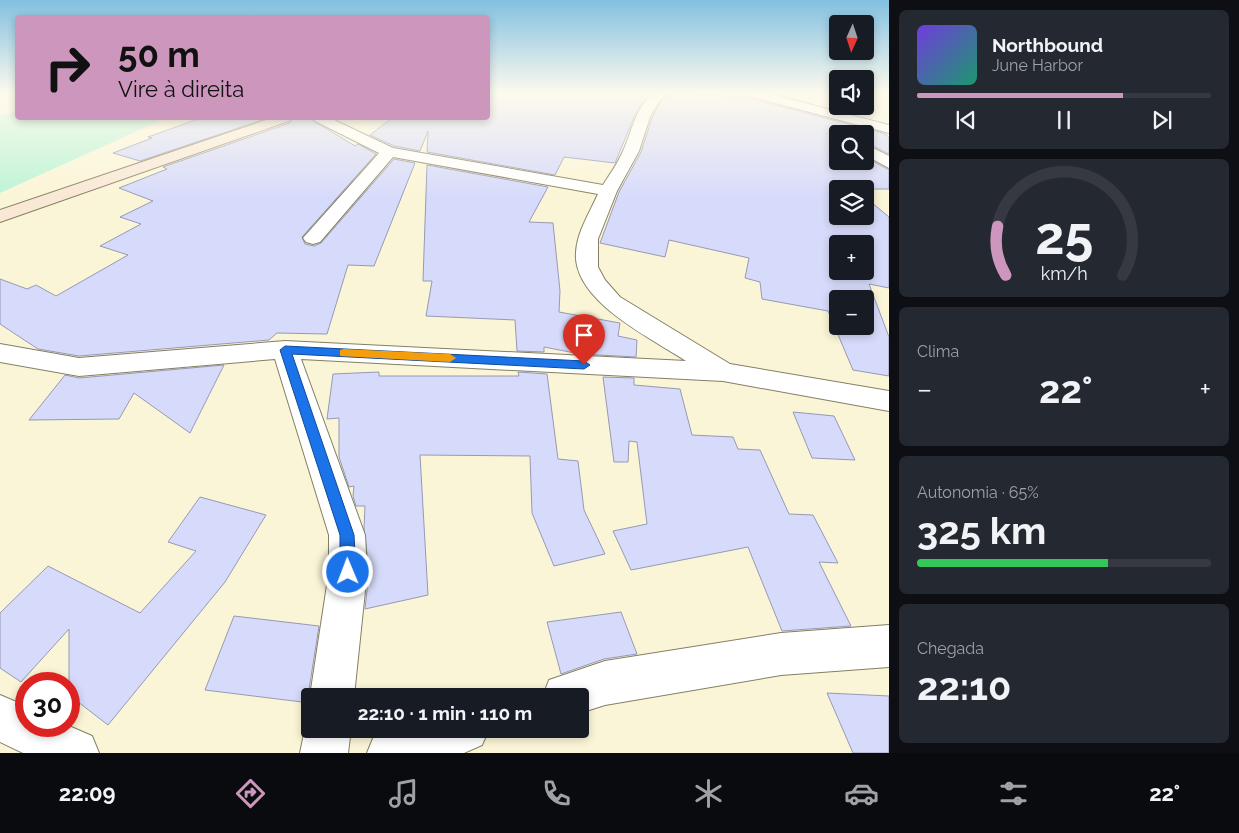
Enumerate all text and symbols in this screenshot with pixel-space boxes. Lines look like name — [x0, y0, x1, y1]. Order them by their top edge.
north arrow — [829, 15, 874, 60]
map controls — [829, 15, 874, 335]
text: 50 m — [118, 34, 200, 75]
text: Northbound — [992, 34, 1103, 56]
icon: right — [35, 35, 100, 100]
text: June Harbor — [992, 56, 1083, 75]
button: sound — [829, 70, 874, 115]
text: Vire à direita — [118, 76, 244, 102]
icon: previous — [952, 106, 980, 134]
icon: pause — [1050, 106, 1078, 134]
icon: next — [1148, 106, 1176, 134]
button: search — [829, 125, 874, 170]
button: layers — [829, 180, 874, 225]
text: 25 — [1035, 205, 1093, 266]
button: + — [829, 235, 874, 280]
text: km/h — [1040, 263, 1088, 284]
button: − — [829, 290, 874, 335]
pin — [563, 314, 605, 365]
icon: arrive — [570, 321, 598, 349]
text: Clima — [917, 342, 959, 361]
text: 22° — [1039, 367, 1092, 412]
text: − — [917, 373, 932, 406]
text: + — [1199, 373, 1211, 406]
text: Autonomia · 65% — [917, 483, 1039, 502]
text: 325 km — [917, 508, 1046, 553]
position arrow — [321, 545, 373, 597]
text: Chegada — [917, 639, 984, 658]
text: 22:10 — [917, 664, 1011, 709]
speed limit sign: 30 — [15, 672, 80, 737]
text: 22:10 · 1 min · 110 m — [358, 702, 532, 724]
icon: directions — [233, 776, 268, 811]
icon: music — [386, 776, 421, 811]
icon: phone — [539, 776, 574, 811]
icon: climate — [691, 776, 726, 811]
icon: car — [844, 776, 879, 811]
icon: filters — [996, 776, 1031, 811]
text: 22:09 — [59, 780, 116, 806]
text: 22° — [1149, 780, 1180, 806]

